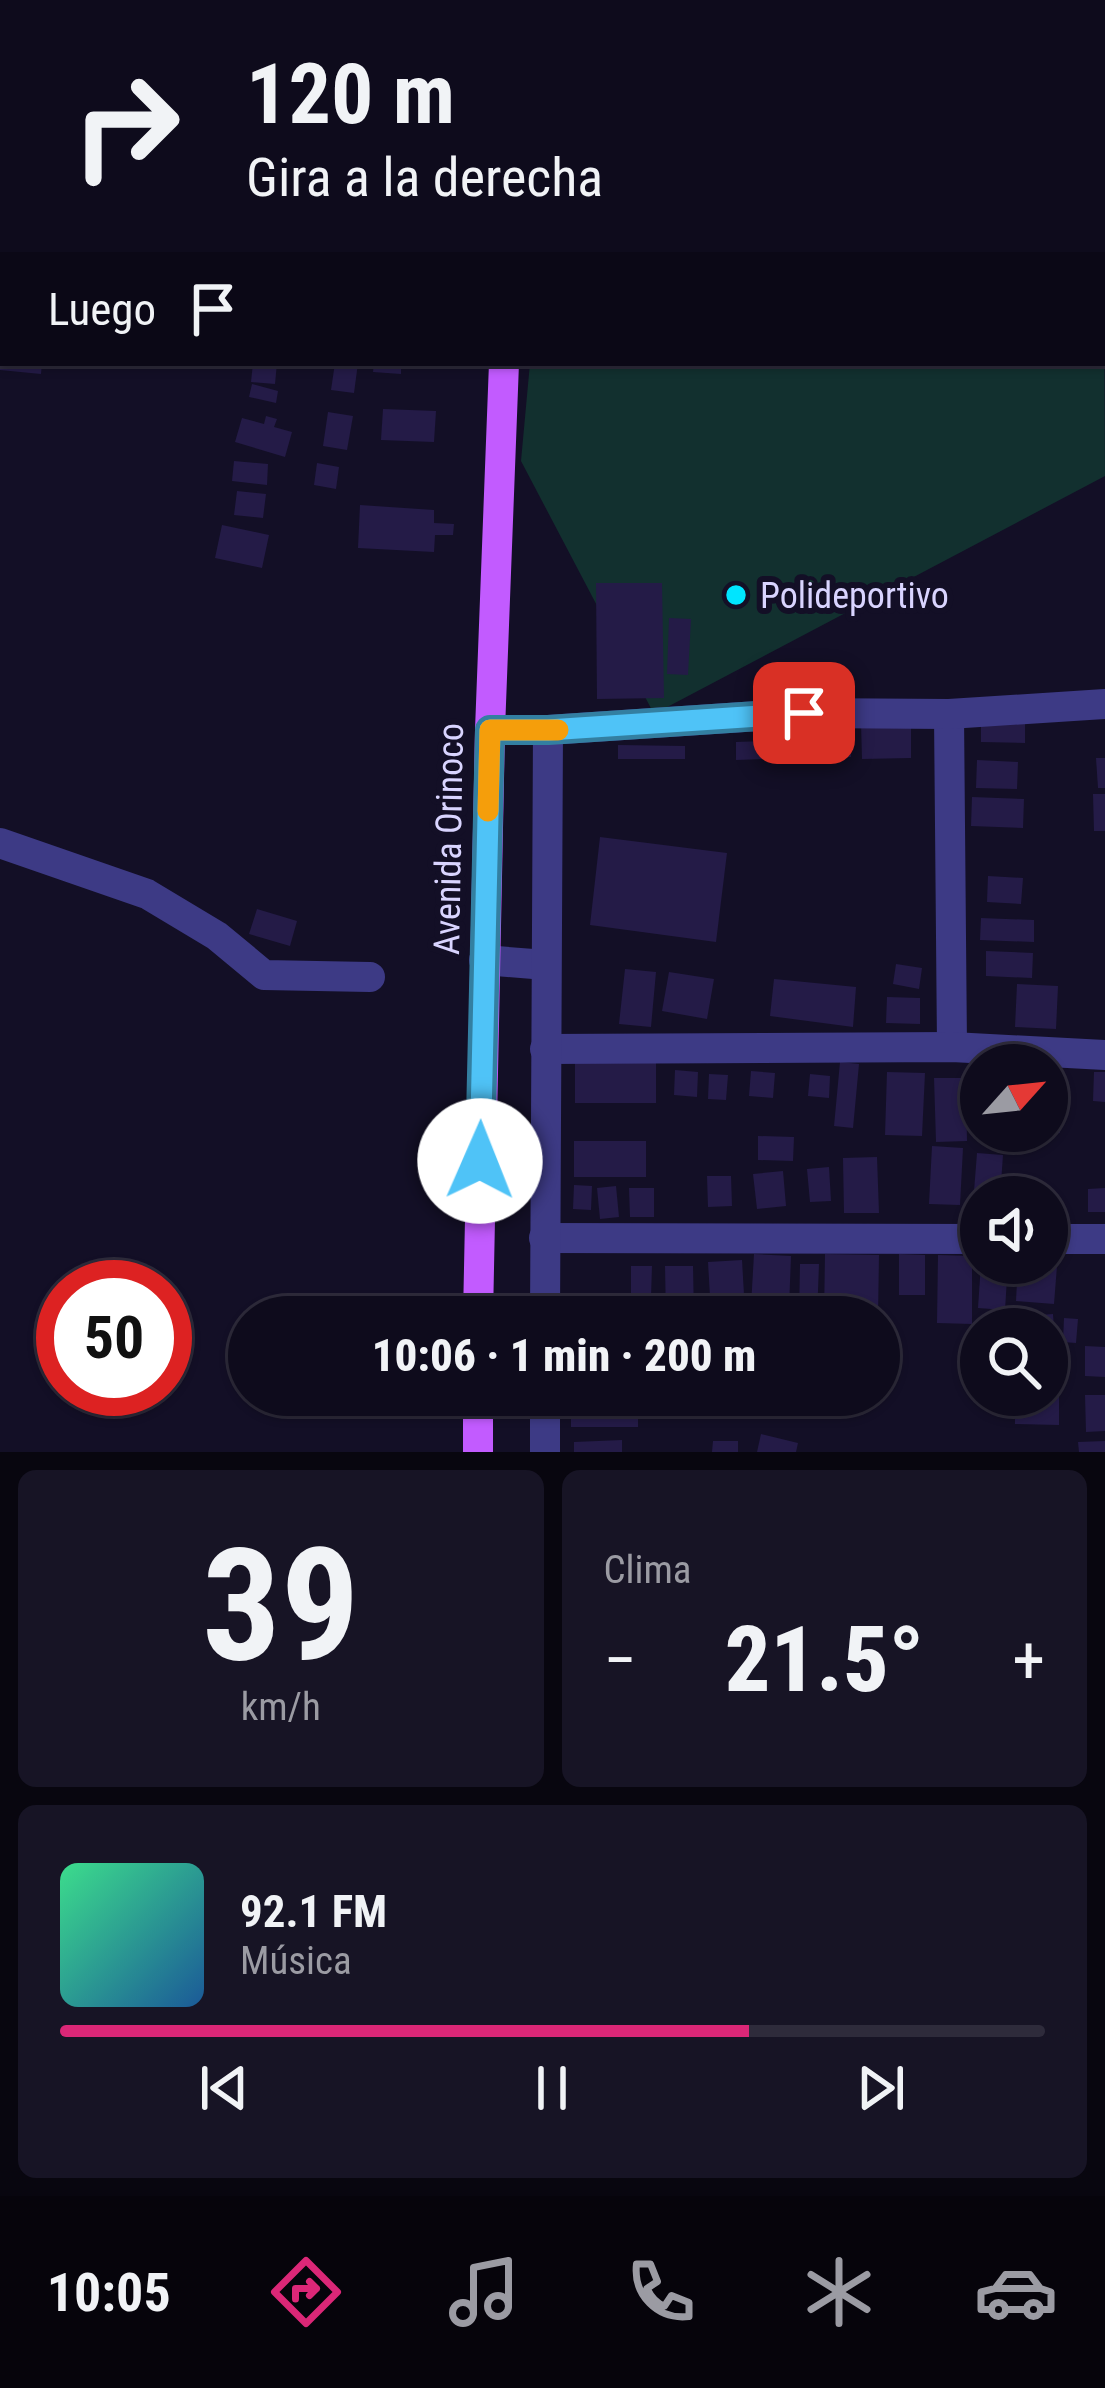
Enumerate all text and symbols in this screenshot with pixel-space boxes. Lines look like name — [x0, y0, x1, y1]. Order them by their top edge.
text: 120 m — [246, 45, 455, 144]
icon: right — [48, 48, 204, 204]
text: Gira a la derecha — [246, 146, 603, 209]
icon: arrive — [180, 276, 246, 342]
text: Luego — [48, 283, 156, 336]
place label: Polideportivo — [760, 575, 949, 617]
marker: Polideportivo — [723, 582, 749, 608]
pin — [753, 662, 855, 764]
icon: arrive — [771, 680, 837, 746]
street label: Avenida Orinoco — [426, 723, 472, 955]
north arrow — [960, 1044, 1068, 1152]
map controls — [960, 1044, 1068, 1416]
position arrow — [417, 1098, 543, 1224]
button: sound — [960, 1176, 1068, 1284]
speed limit sign: 50 — [36, 1260, 192, 1416]
button: search — [960, 1308, 1068, 1416]
text: 10:06 · 1 min · 200 m — [372, 1329, 756, 1382]
text: 39 — [202, 1514, 360, 1697]
text: Clima — [604, 1547, 692, 1593]
text: 21.5° — [725, 1608, 924, 1713]
text: − — [604, 1622, 637, 1699]
text: + — [1012, 1622, 1045, 1699]
text: km/h — [241, 1684, 321, 1730]
text: 92.1 FM — [240, 1885, 387, 1938]
text: Música — [240, 1938, 352, 1984]
icon: previous — [191, 2055, 257, 2121]
icon: pause — [519, 2055, 585, 2121]
icon: next — [848, 2055, 914, 2121]
icon: directions — [264, 2250, 348, 2334]
icon: music — [442, 2250, 526, 2334]
icon: phone — [619, 2250, 703, 2334]
icon: climate — [797, 2250, 881, 2334]
icon: car — [974, 2250, 1058, 2334]
text: 10:05 — [47, 2261, 171, 2324]

